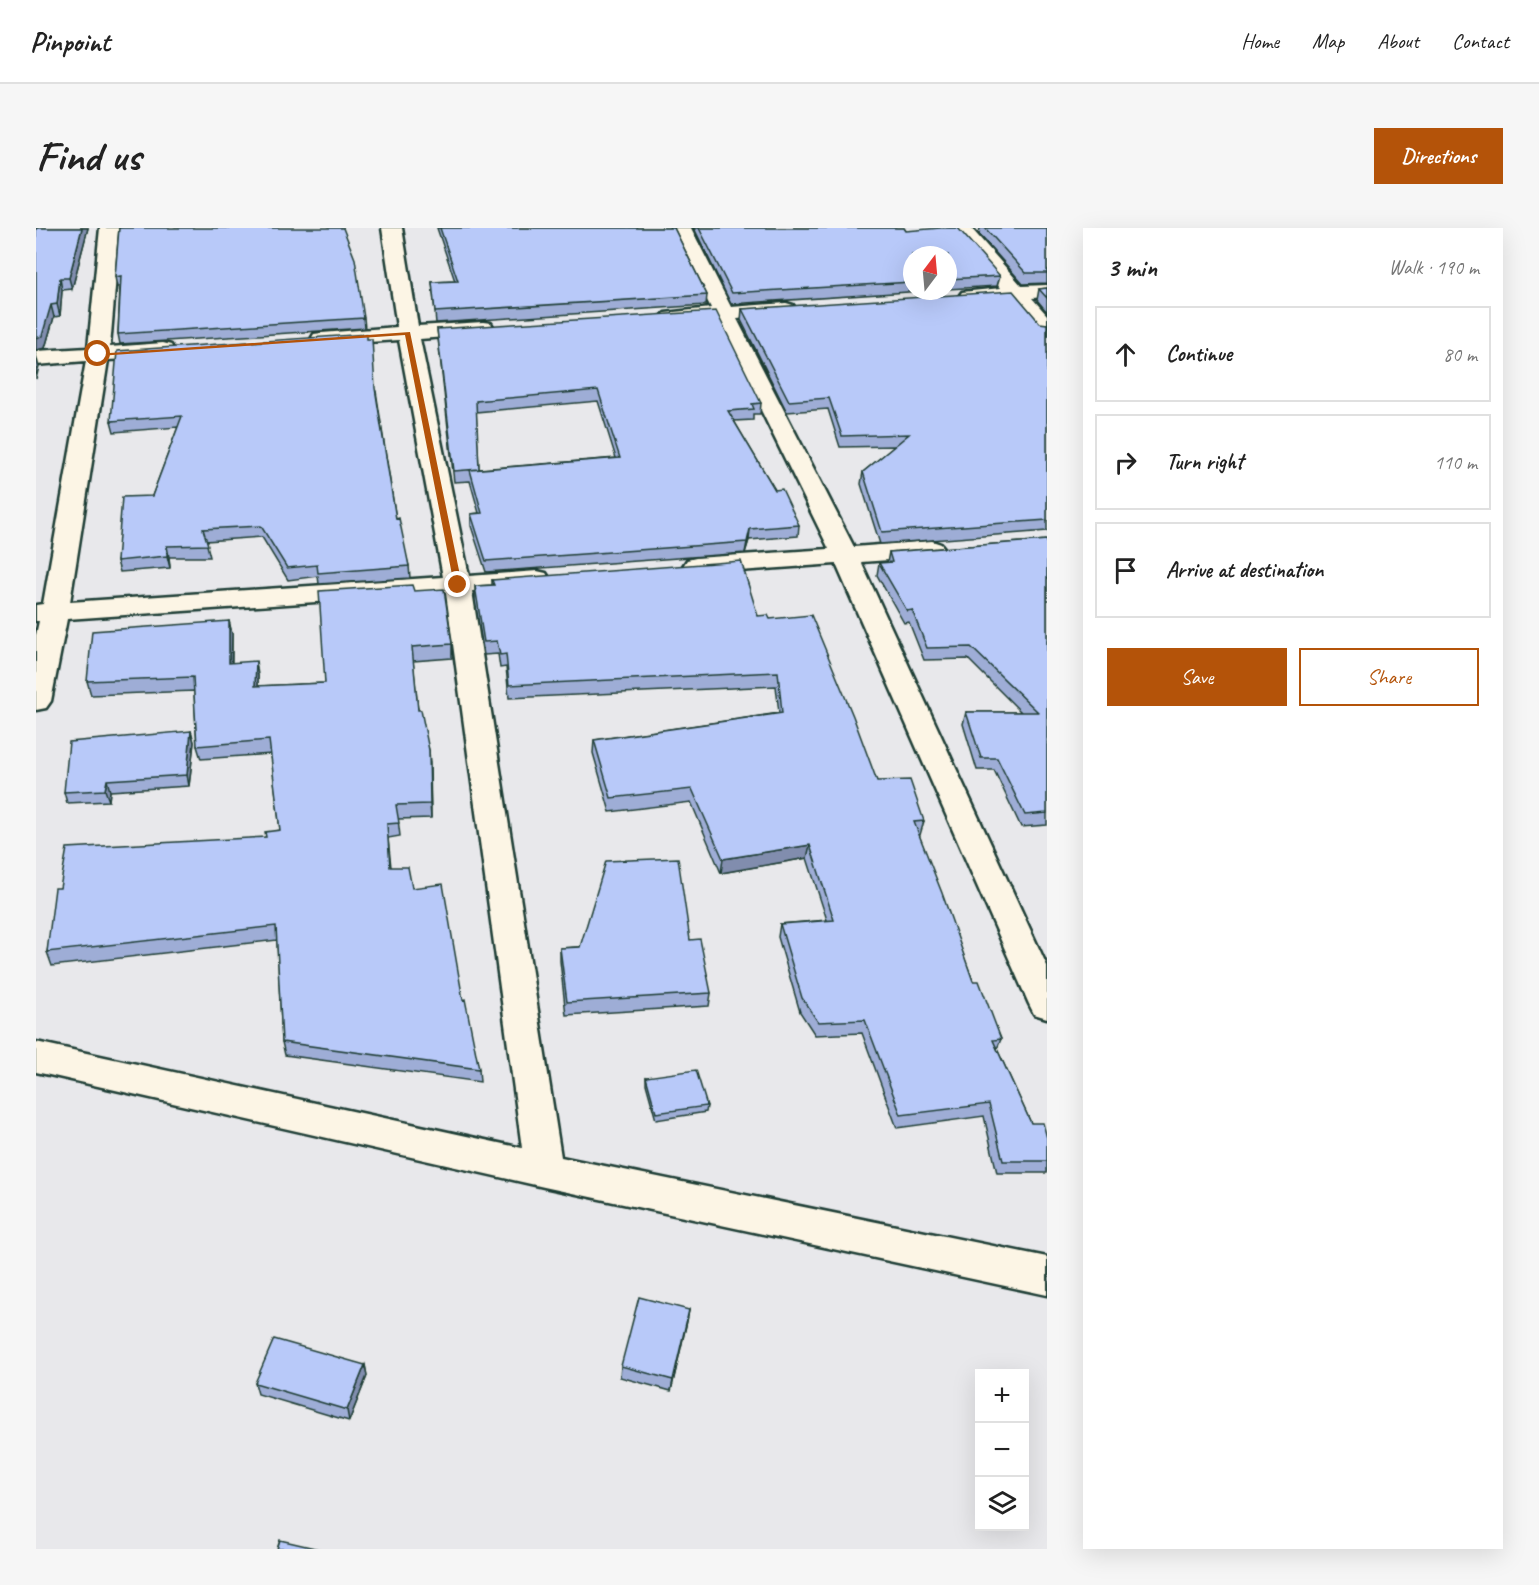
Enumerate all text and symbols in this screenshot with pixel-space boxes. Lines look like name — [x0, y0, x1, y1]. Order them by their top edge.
text: Pinpoint — [30, 24, 110, 59]
text: Home — [1241, 28, 1279, 54]
text: Map — [1312, 28, 1344, 54]
text: About — [1377, 28, 1419, 54]
text: Contact — [1452, 28, 1509, 54]
button: Directions — [1374, 128, 1503, 184]
text: Find us — [36, 130, 141, 183]
north arrow — [903, 246, 957, 300]
text: 3 min — [1107, 251, 1157, 284]
text: Walk · 190 m — [1389, 255, 1479, 280]
icon: ahead — [1109, 338, 1142, 371]
route start — [84, 340, 110, 366]
text: Continue — [1166, 340, 1232, 368]
text: 80 m — [1443, 342, 1477, 367]
icon: right — [1109, 446, 1142, 479]
text: Turn right — [1166, 448, 1243, 476]
text: 110 m — [1434, 450, 1477, 475]
icon: arrive — [1109, 554, 1142, 587]
text: Arrive at destination — [1166, 556, 1323, 584]
route end — [444, 571, 470, 597]
button: Save — [1107, 648, 1287, 706]
button: Share — [1299, 648, 1479, 706]
map controls — [975, 1369, 1029, 1531]
button: + — [975, 1369, 1029, 1423]
button: − — [975, 1423, 1029, 1477]
button: layers — [975, 1477, 1029, 1531]

